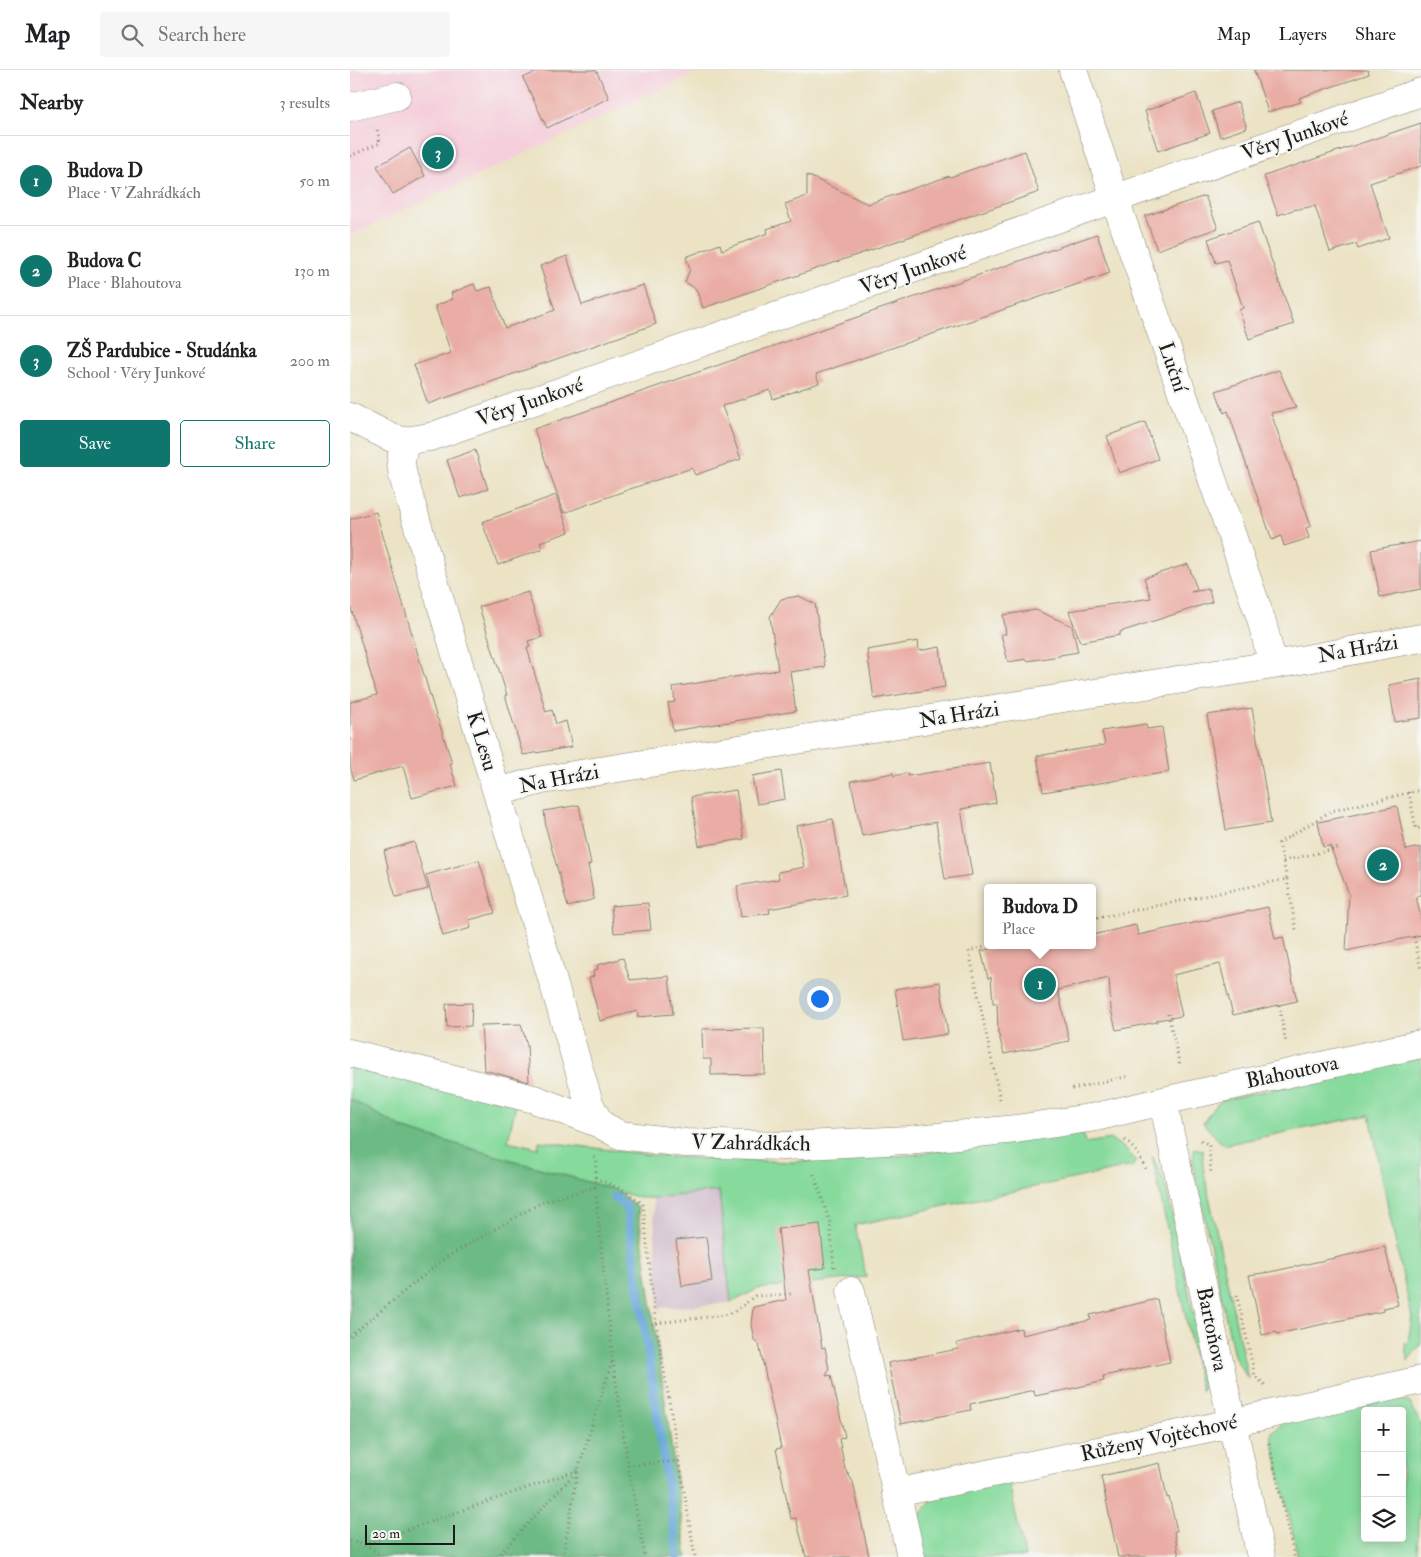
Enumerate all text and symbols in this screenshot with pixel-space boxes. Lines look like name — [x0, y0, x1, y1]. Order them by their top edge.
search box — [100, 12, 450, 57]
text: Map — [25, 19, 70, 50]
icon: search — [118, 21, 146, 49]
text: Search here — [158, 23, 246, 47]
text: Map — [1217, 23, 1251, 46]
text: Layers — [1279, 23, 1327, 46]
text: Share — [1355, 23, 1396, 46]
text: Nearby — [20, 89, 83, 116]
text: 3 results — [279, 93, 330, 113]
street label: Věry Junkové — [1238, 105, 1352, 167]
pin: 3 — [422, 134, 454, 172]
text: Budova D — [67, 159, 143, 183]
text: 1 — [33, 171, 39, 191]
text: 50 m — [299, 171, 330, 191]
text: Place · V Zahrádkách — [67, 183, 201, 203]
street label: Věry Junkové — [856, 239, 970, 301]
text: Budova C — [67, 249, 141, 273]
text: 2 — [32, 261, 40, 281]
text: 130 m — [294, 261, 330, 281]
text: Place · Blahoutova — [67, 273, 182, 293]
text: ZŠ Pardubice - Studánka — [67, 339, 257, 363]
street label: Luční — [1152, 339, 1195, 397]
text: 3 — [33, 351, 39, 371]
text: 200 m — [290, 351, 330, 371]
text: School · Věry Junkové — [67, 363, 205, 383]
street label: Věry Junkové — [473, 371, 587, 433]
button: Save — [20, 420, 170, 467]
button: Share — [180, 420, 330, 467]
street label: Na Hrázi — [1316, 629, 1401, 669]
street label: Na Hrázi — [917, 695, 1001, 735]
street label: K Lesu — [460, 708, 504, 774]
street label: Na Hrázi — [517, 758, 602, 800]
pin: 2 — [1367, 846, 1399, 884]
popup — [984, 884, 1096, 949]
text: Budova D — [1002, 895, 1078, 919]
text: Place — [1002, 919, 1035, 939]
pin: 1 — [1024, 965, 1056, 1003]
your location — [807, 986, 833, 1012]
street label: Blahoutova — [1243, 1049, 1341, 1095]
street label: V Zahrádkách — [691, 1128, 811, 1158]
street label: Bartoňova — [1190, 1284, 1234, 1374]
map controls — [1361, 1407, 1406, 1542]
button: + — [1361, 1407, 1406, 1452]
street label: Růženy Vojtěchové — [1078, 1408, 1240, 1468]
button: − — [1361, 1452, 1406, 1497]
button: layers — [1361, 1497, 1406, 1542]
scale bar — [365, 1522, 455, 1545]
text: 20 m — [372, 1525, 400, 1542]

